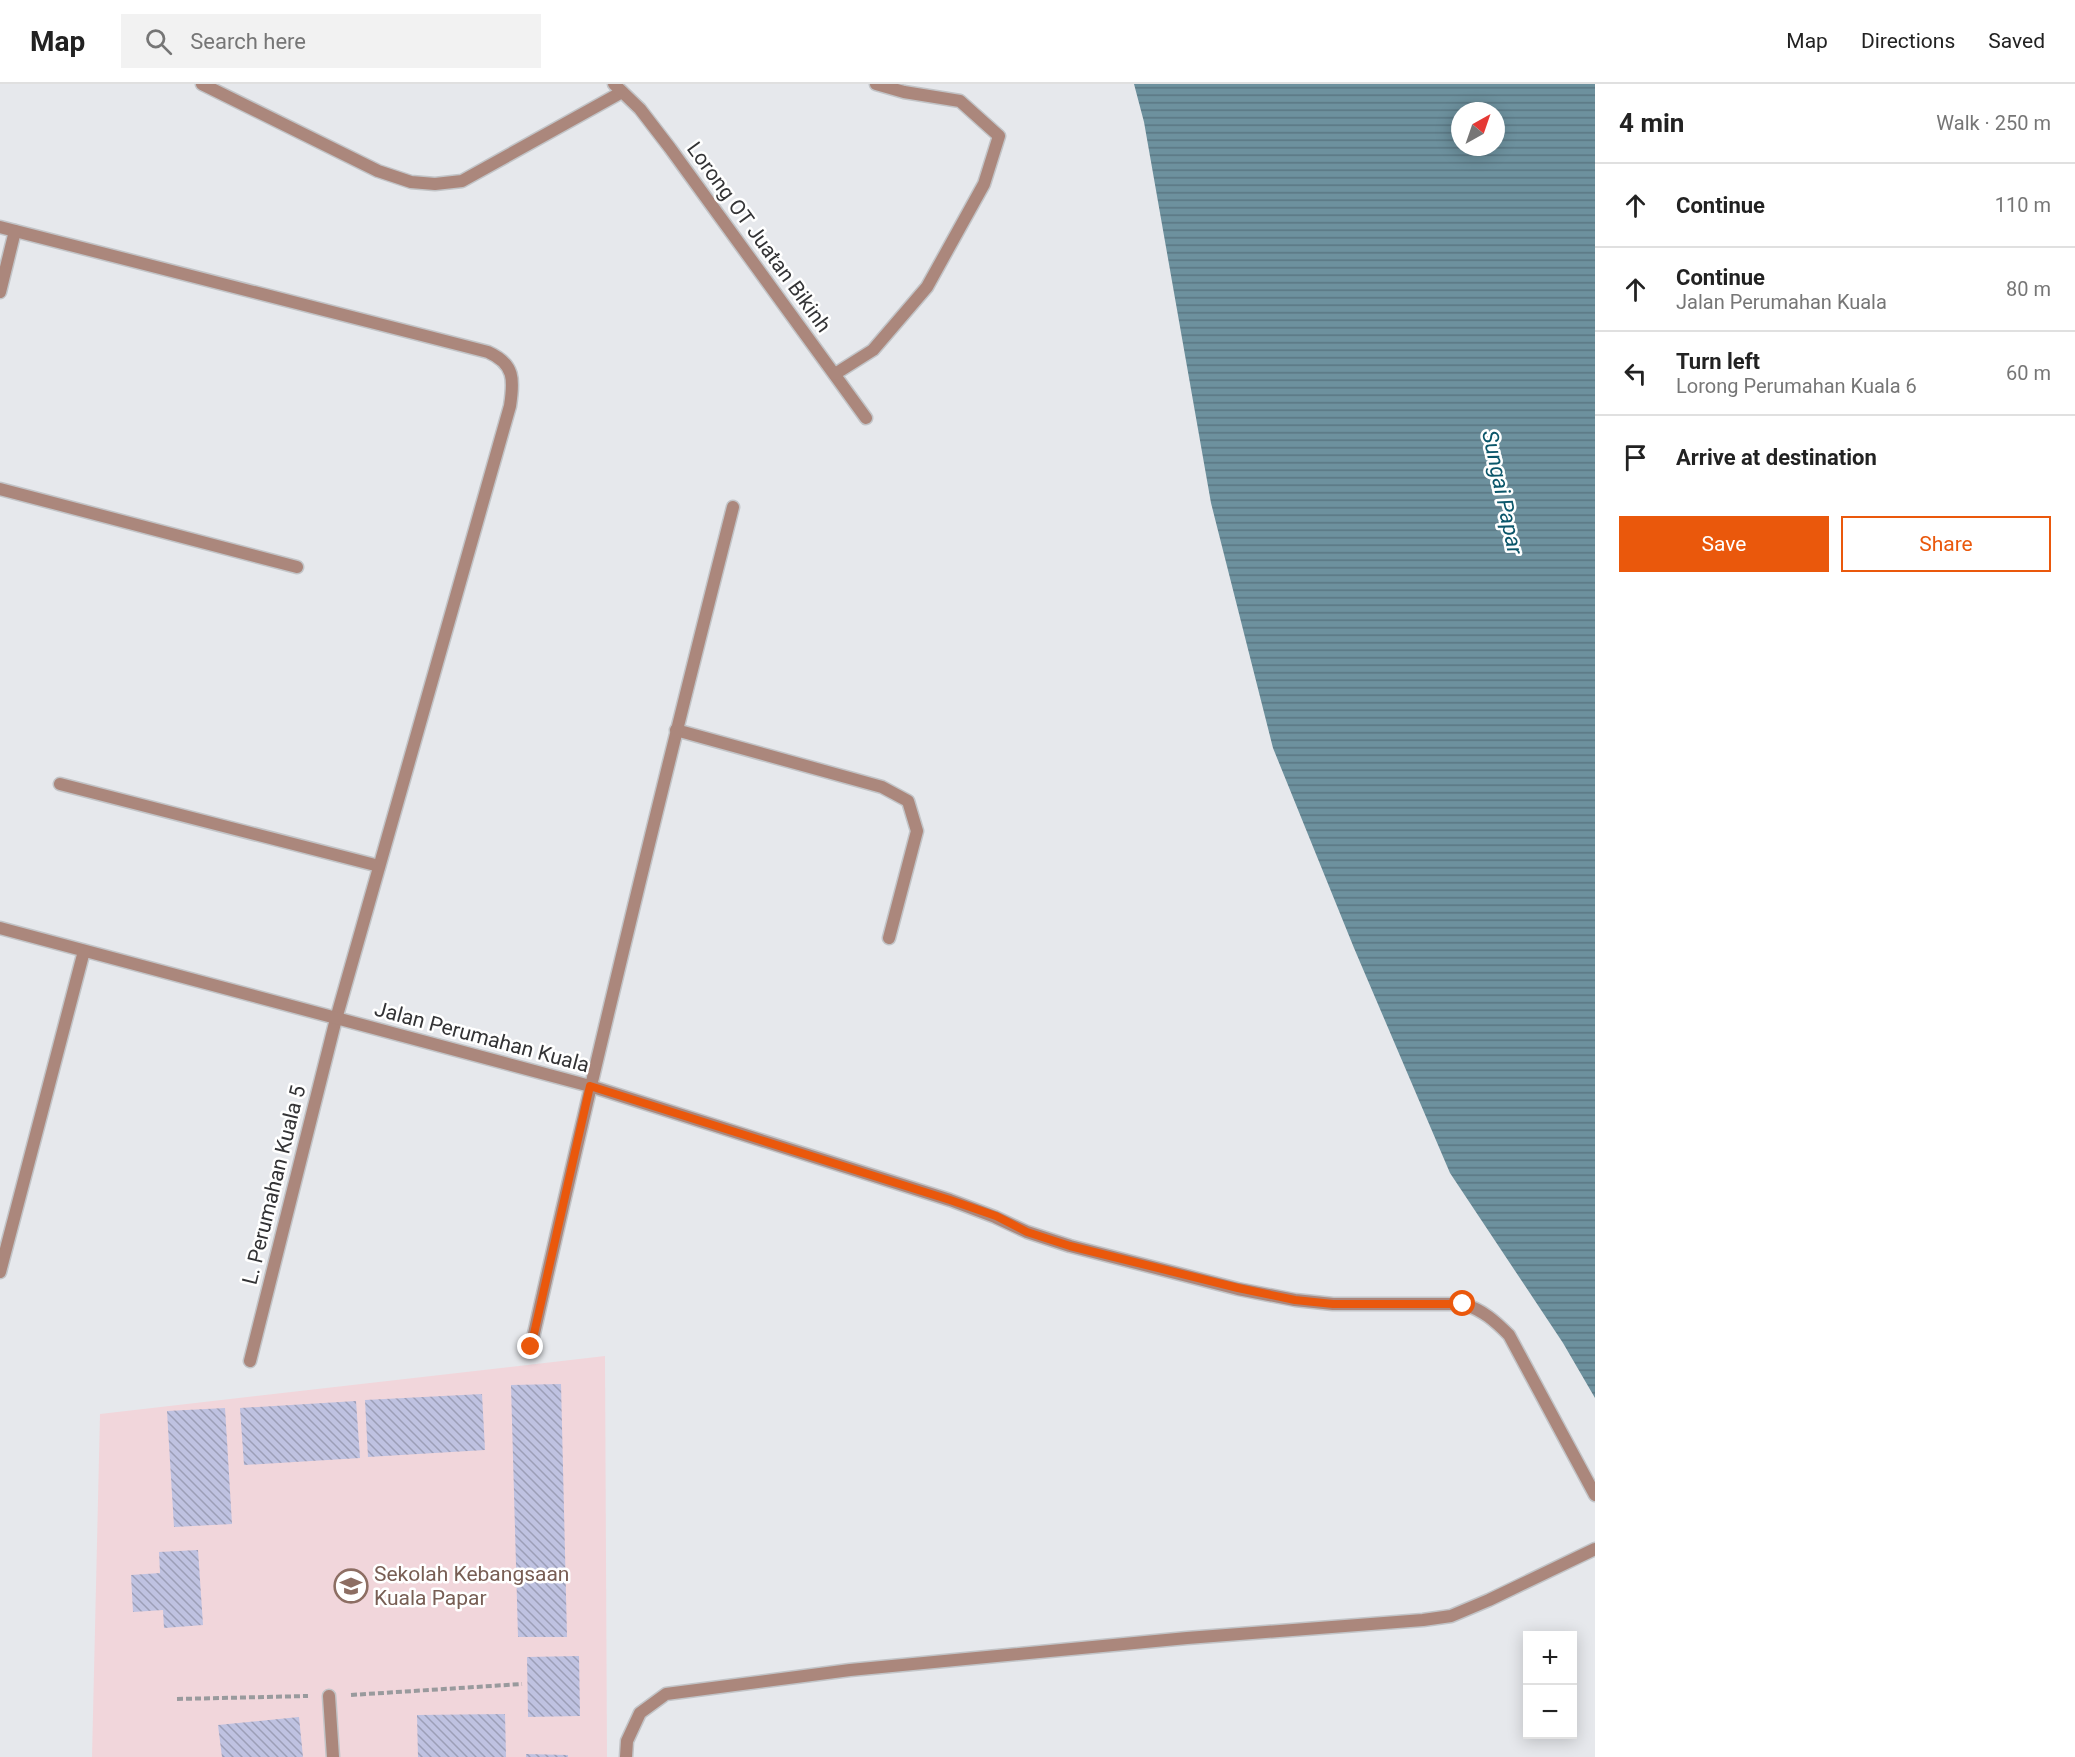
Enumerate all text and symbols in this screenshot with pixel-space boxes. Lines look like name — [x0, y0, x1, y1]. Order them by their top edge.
search box — [121, 14, 541, 68]
text: Map — [30, 25, 85, 58]
icon: search — [142, 25, 175, 58]
text: Search here — [190, 29, 306, 54]
text: Map — [1786, 29, 1828, 53]
text: Directions — [1861, 29, 1955, 53]
text: Saved — [1988, 29, 2045, 53]
north arrow — [1451, 102, 1505, 156]
text: 4 min — [1619, 108, 1684, 138]
text: Walk · 250 m — [1936, 111, 2051, 135]
street label: Lorong OT Juatan Bikinh — [682, 137, 836, 337]
icon: ahead — [1619, 189, 1652, 222]
text: Continue — [1676, 193, 1765, 218]
text: 110 m — [1995, 193, 2051, 217]
text: Continue — [1676, 265, 1765, 290]
icon: ahead — [1619, 273, 1652, 306]
text: 80 m — [2006, 277, 2051, 301]
text: Jalan Perumahan Kuala — [1676, 290, 1887, 314]
text: Turn left — [1676, 349, 1760, 374]
icon: left — [1619, 357, 1652, 390]
text: 60 m — [2006, 361, 2051, 385]
text: Lorong Perumahan Kuala 6 — [1676, 374, 1917, 398]
water label: Sungai Papar — [1477, 428, 1528, 557]
icon: arrive — [1619, 441, 1652, 474]
text: Arrive at destination — [1676, 445, 1877, 470]
button: Save — [1619, 516, 1829, 572]
button: Share — [1841, 516, 2051, 572]
street label: Jalan Perumahan Kuala — [372, 997, 592, 1077]
street label: L. Perumahan Kuala 5 — [238, 1083, 310, 1287]
route start — [1449, 1290, 1475, 1316]
route end — [517, 1333, 543, 1359]
place label: Sekolah Kebangsaan Kuala Papar — [374, 1562, 569, 1610]
school or university icon: Sekolah Kebangsaan Kuala Papar — [333, 1568, 369, 1604]
map controls — [1523, 1631, 1577, 1739]
button: + — [1523, 1631, 1577, 1685]
button: − — [1523, 1685, 1577, 1739]

